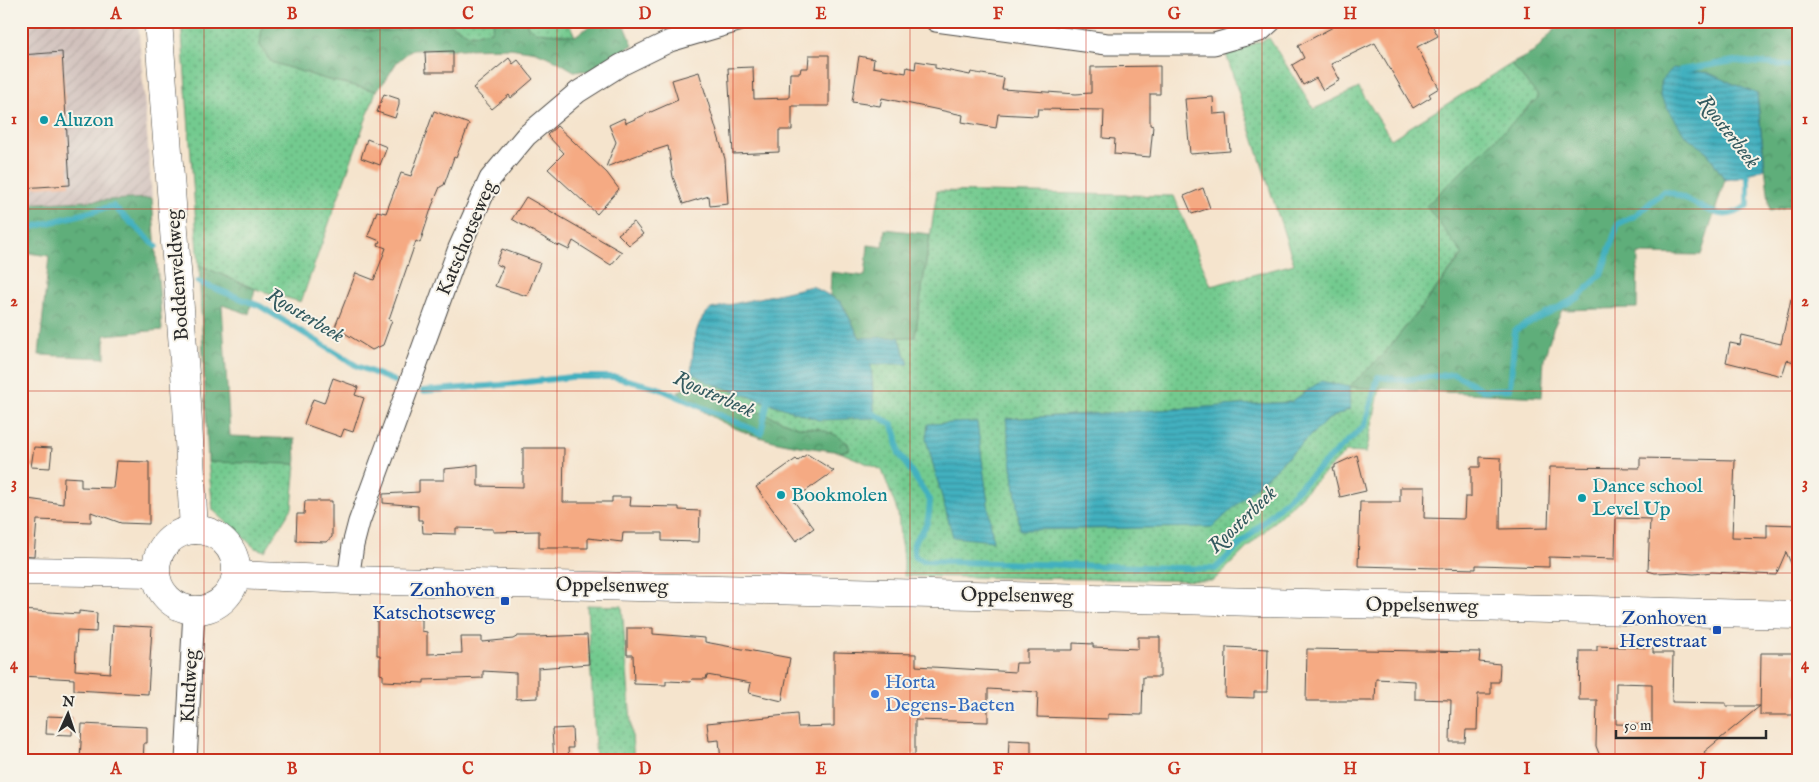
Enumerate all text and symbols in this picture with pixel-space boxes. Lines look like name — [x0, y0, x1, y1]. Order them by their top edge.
text: A — [110, 5, 123, 25]
text: B — [287, 5, 298, 25]
text: C — [462, 5, 474, 25]
text: D — [639, 5, 652, 25]
text: E — [815, 5, 827, 25]
text: F — [993, 5, 1004, 25]
text: G — [1168, 5, 1181, 25]
text: H — [1343, 5, 1357, 25]
text: I — [1524, 5, 1531, 25]
text: J — [1698, 5, 1707, 25]
water label: Roosterbeek — [1691, 90, 1766, 175]
place label: Aluzon — [53, 108, 114, 133]
text: 1 — [11, 110, 17, 130]
text: 1 — [1802, 110, 1808, 130]
marker: Aluzon — [38, 114, 50, 126]
street label: Katschotseweg — [431, 175, 503, 300]
street label: Boddenveldweg — [161, 207, 195, 342]
water label: Roosterbeek — [261, 282, 349, 350]
text: 2 — [10, 292, 18, 312]
text: 2 — [1801, 292, 1809, 312]
water label: Roosterbeek — [669, 365, 759, 425]
text: 3 — [11, 474, 17, 494]
place label: Dance school Level Up — [1592, 474, 1703, 522]
text: 3 — [1802, 474, 1808, 494]
water label: Roosterbeek — [1203, 480, 1284, 560]
place label: Bookmolen — [791, 483, 888, 508]
marker: Bookmolen — [775, 489, 787, 501]
marker: Dance school Level Up — [1576, 492, 1588, 504]
street label: Oppelsenweg — [555, 573, 670, 600]
place label: Zonhoven Katschotseweg — [372, 578, 496, 626]
street label: Oppelsenweg — [960, 583, 1075, 610]
street label: Oppelsenweg — [1365, 593, 1480, 620]
marker: Zonhoven Katschotseweg — [499, 595, 511, 607]
place label: Zonhoven Herestraat — [1619, 606, 1707, 654]
marker: Zonhoven Herestraat — [1711, 624, 1723, 636]
street label: Kludweg — [176, 647, 204, 723]
text: 4 — [10, 655, 19, 675]
text: 4 — [1801, 655, 1810, 675]
place label: Horta Degens-Baeten — [885, 670, 1015, 718]
marker: Horta Degens-Baeten — [869, 688, 881, 700]
north arrow — [42, 690, 92, 740]
text: N — [61, 693, 75, 711]
scale bar — [1616, 707, 1766, 739]
text: 50 m — [1624, 716, 1652, 735]
text: A — [110, 760, 123, 780]
text: B — [287, 760, 298, 780]
text: C — [462, 760, 474, 780]
text: D — [639, 760, 652, 780]
text: E — [815, 760, 827, 780]
text: F — [993, 760, 1004, 780]
text: G — [1168, 760, 1181, 780]
text: H — [1343, 760, 1357, 780]
text: I — [1524, 760, 1531, 780]
text: J — [1698, 760, 1707, 780]

